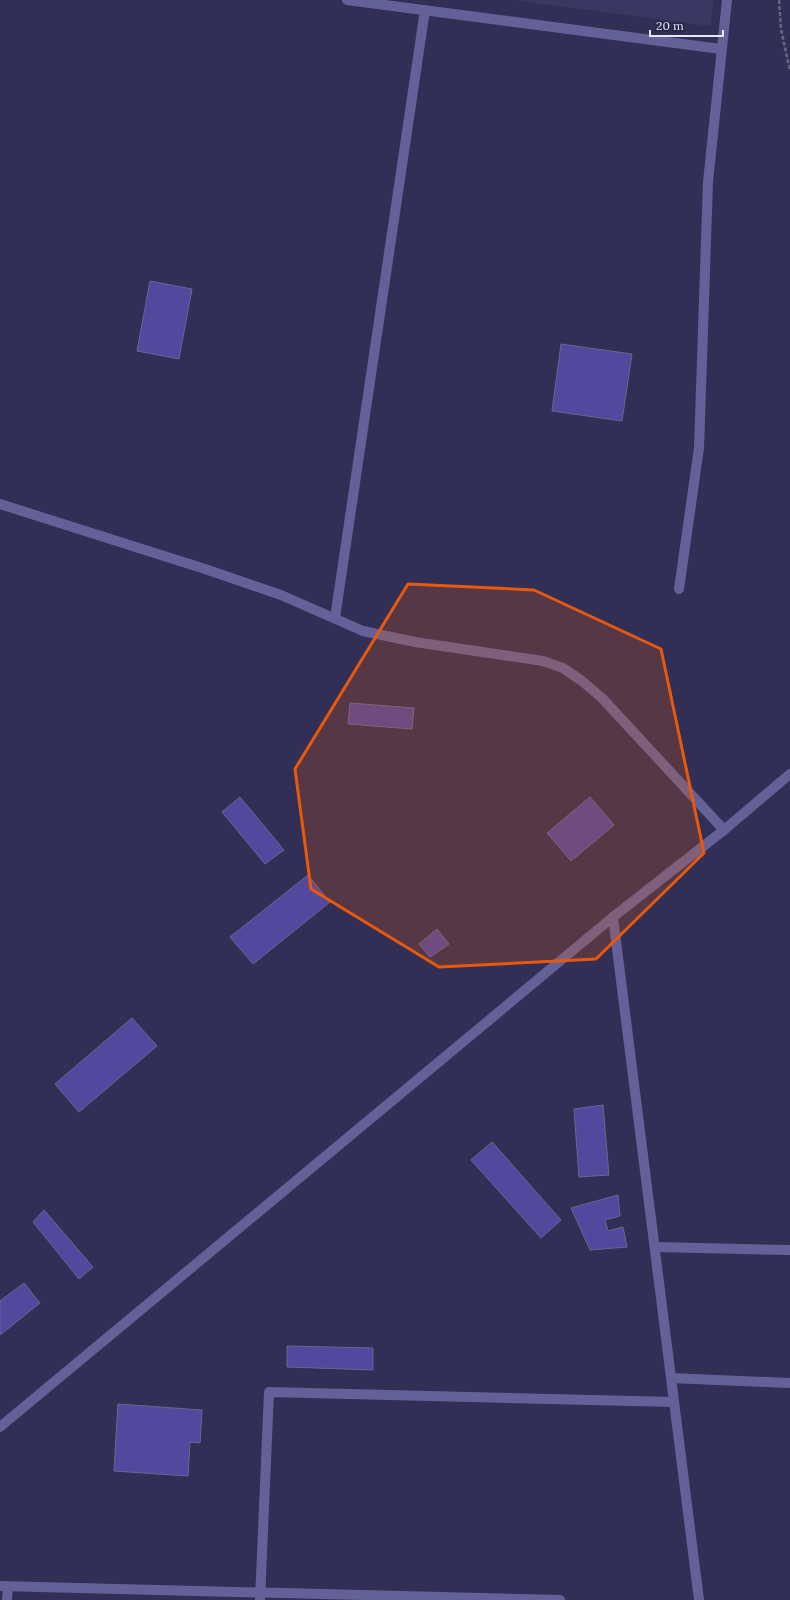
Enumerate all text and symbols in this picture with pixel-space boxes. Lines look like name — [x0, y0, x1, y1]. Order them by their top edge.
scale bar — [650, 12, 723, 38]
text: 20 m — [656, 18, 684, 33]

